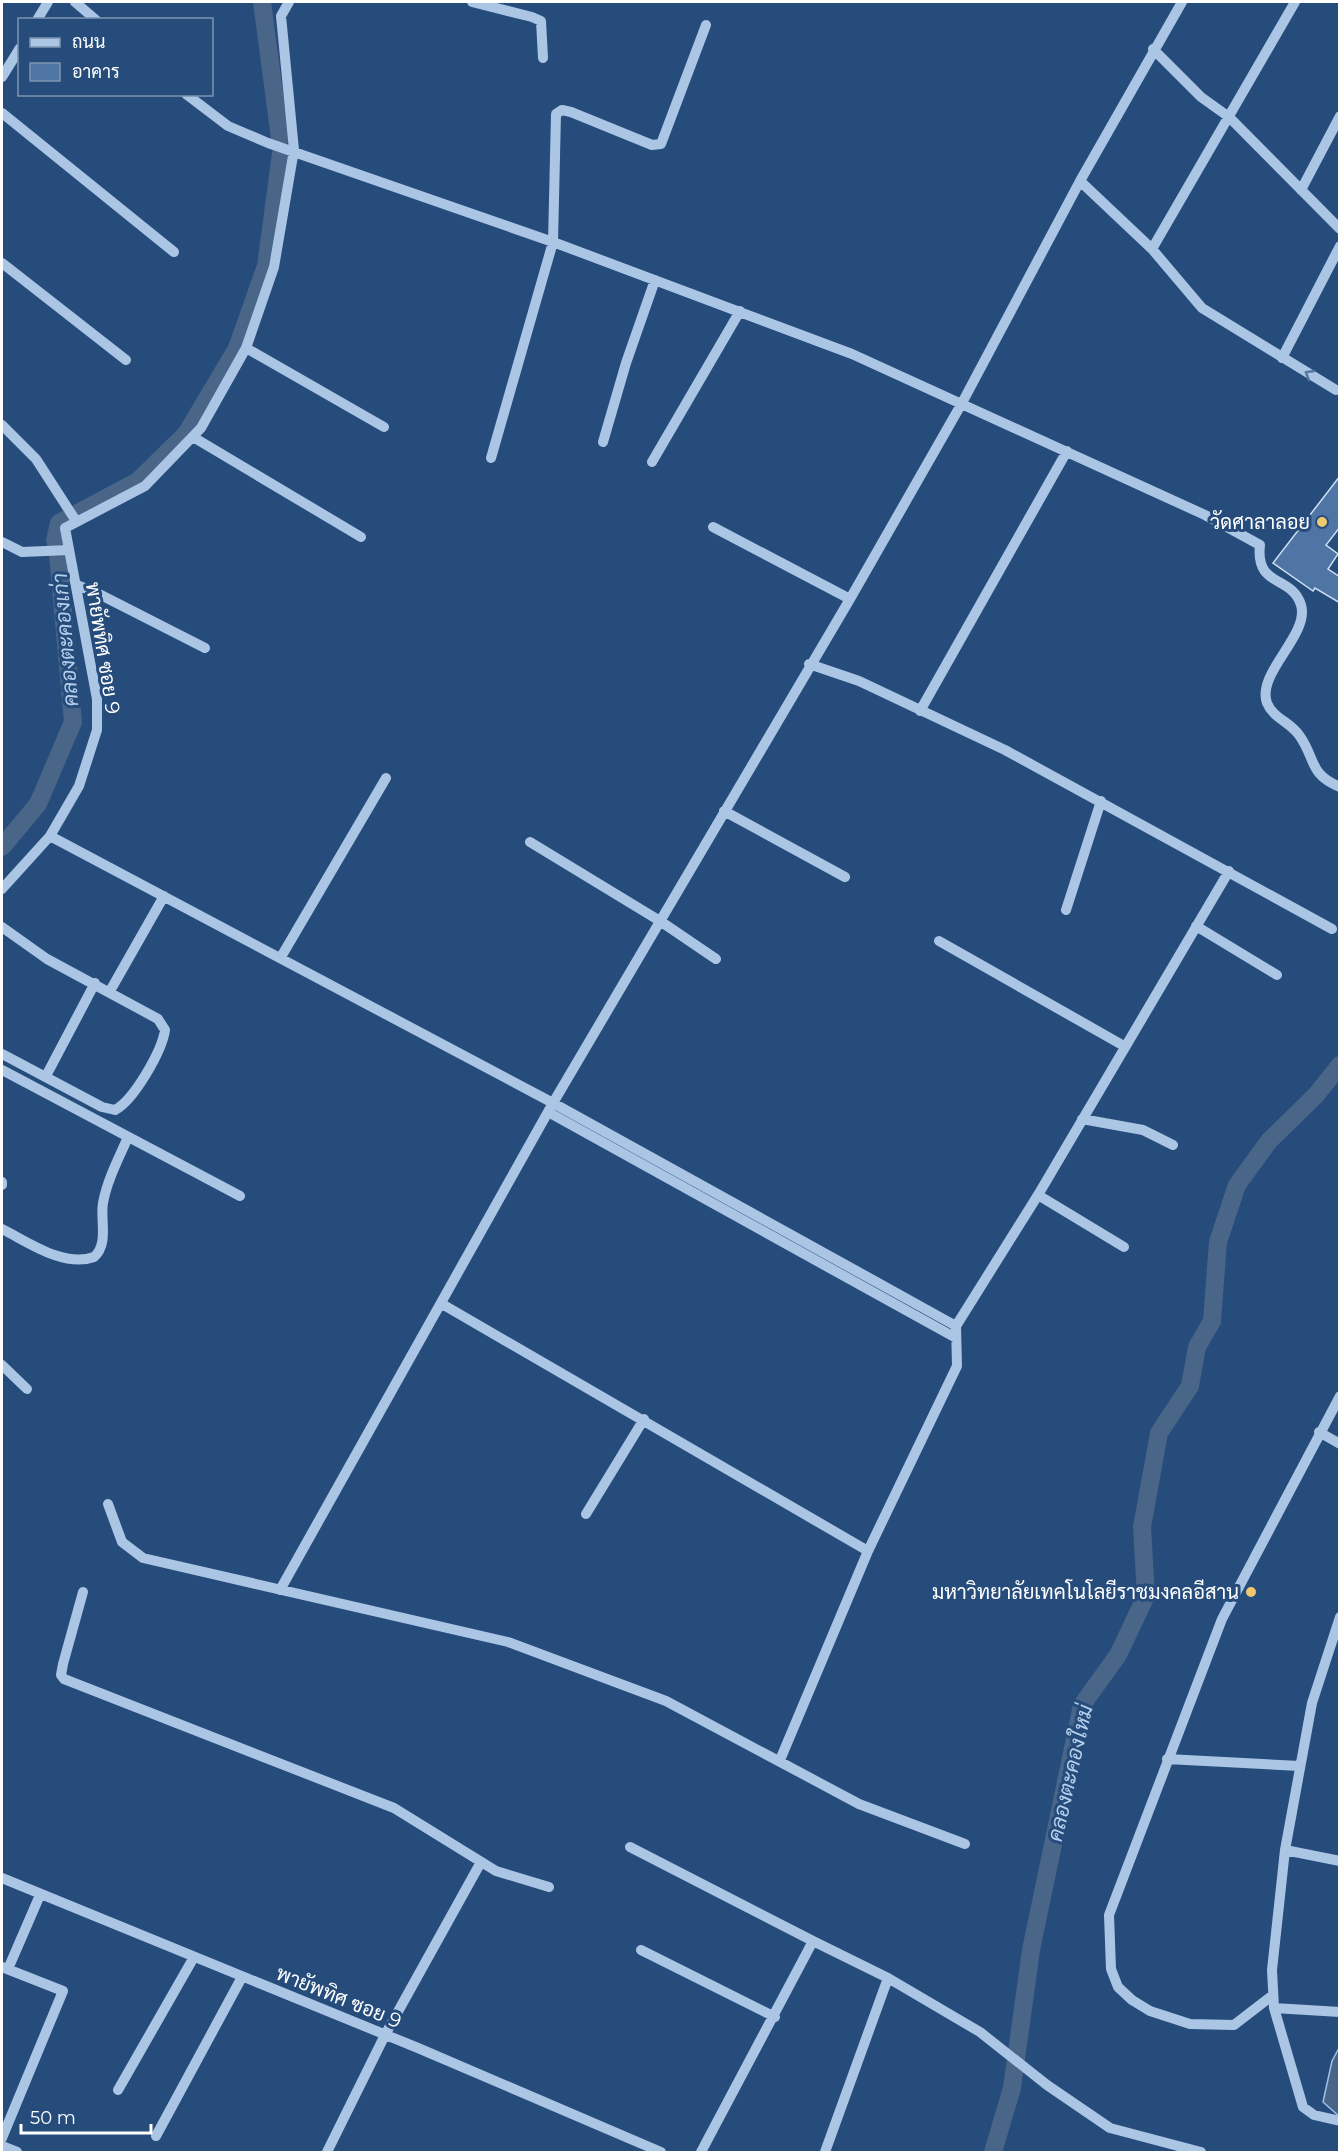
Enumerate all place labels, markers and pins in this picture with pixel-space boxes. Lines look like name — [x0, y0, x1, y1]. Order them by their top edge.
place label: วัดศาลาลอย — [1210, 510, 1310, 534]
marker: วัดศาลาลอย — [1315, 515, 1329, 529]
place label: มหาวิทยาลัยเทคโนโลยีราชมงคลอีสาน — [932, 1579, 1239, 1604]
marker: มหาวิทยาลัยเทคโนโลยีราชมงคลอีสาน — [1244, 1585, 1258, 1599]

